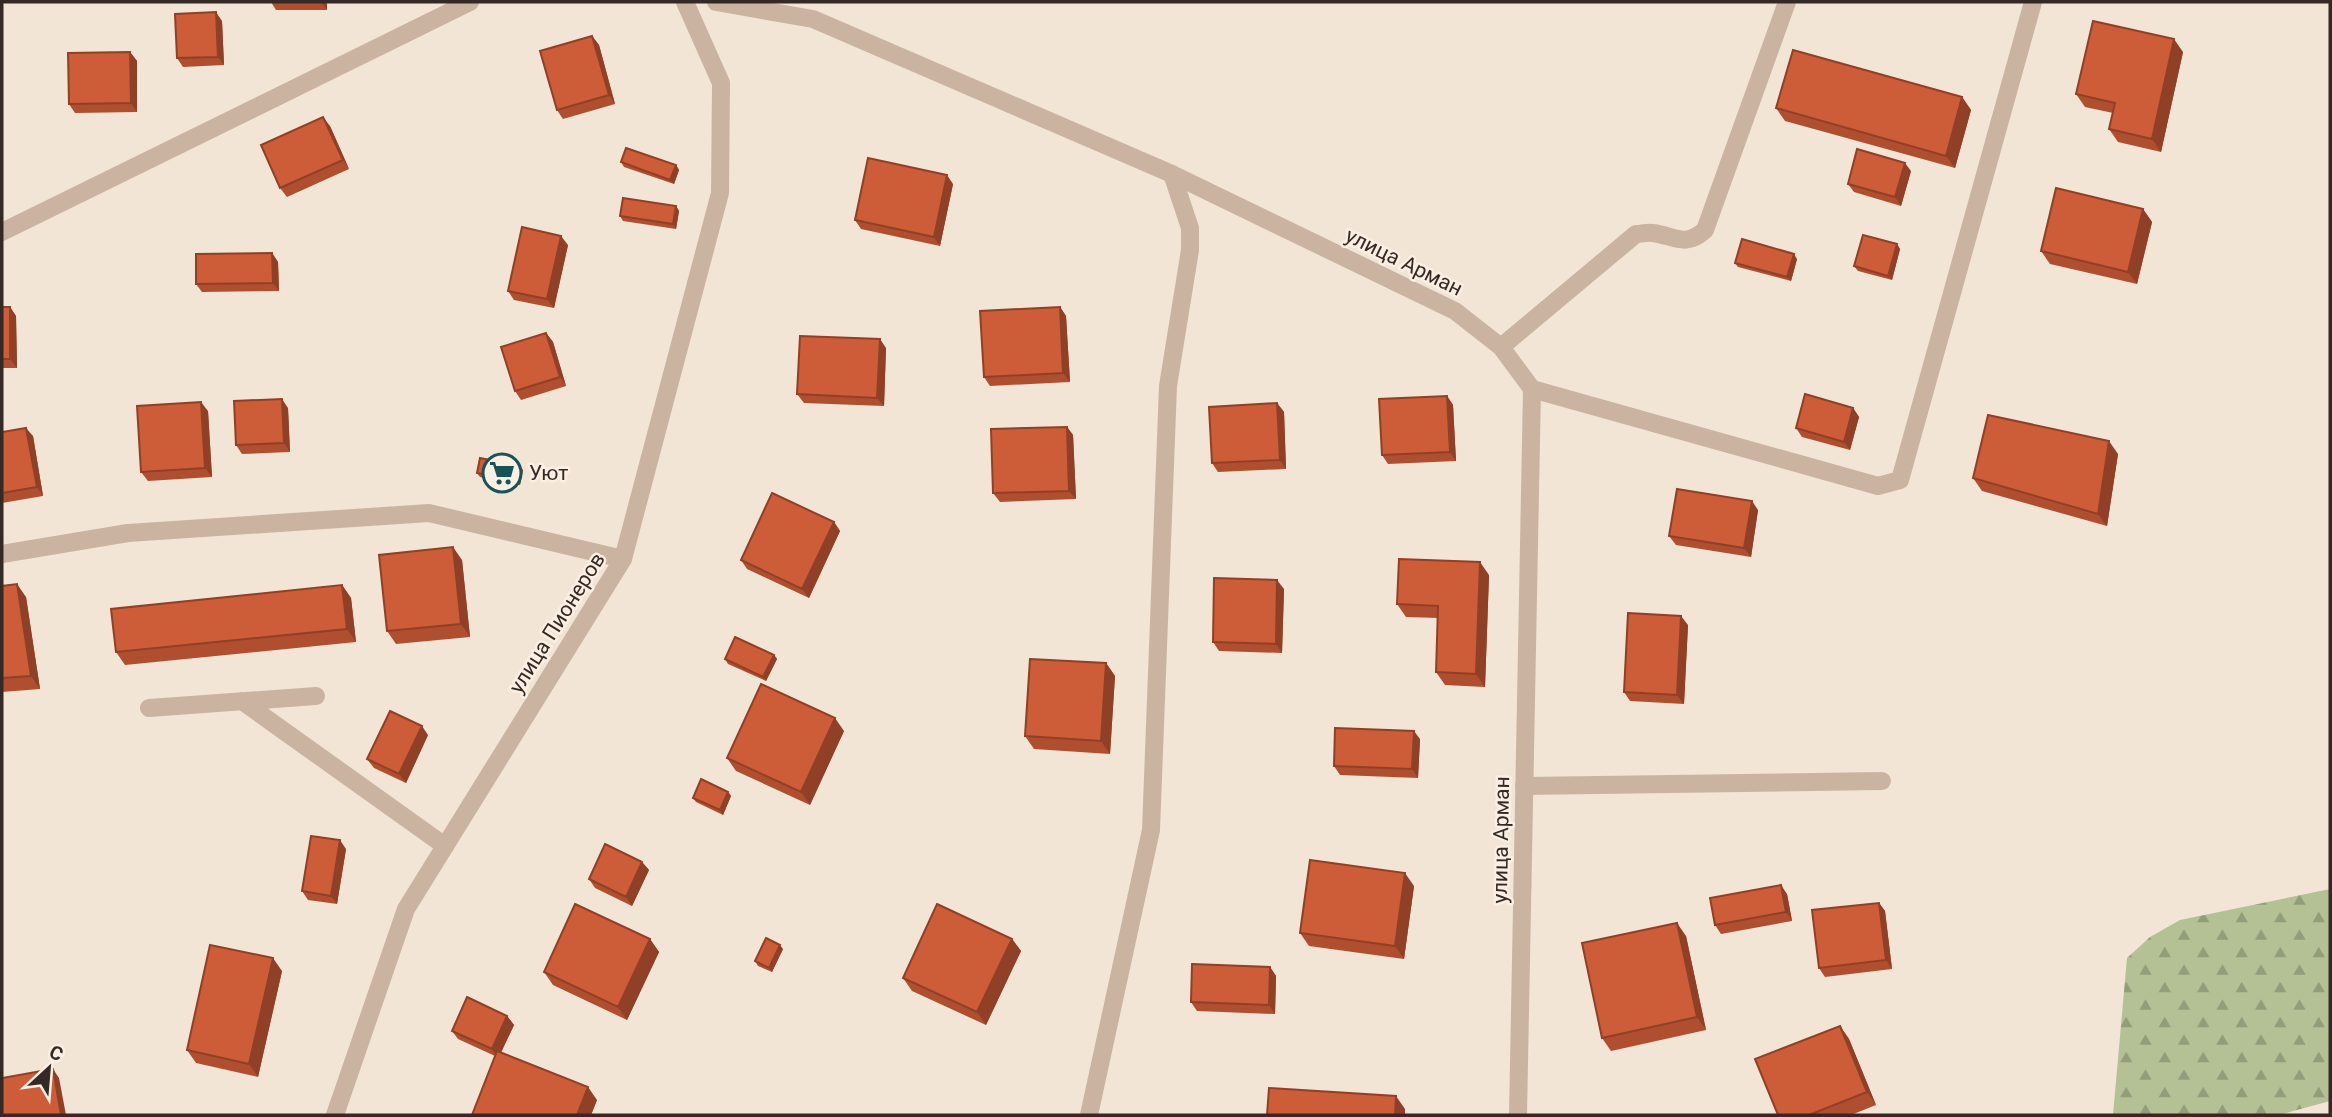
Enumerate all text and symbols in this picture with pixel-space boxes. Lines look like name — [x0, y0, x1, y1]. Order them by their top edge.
street label: улица Арман — [1341, 223, 1467, 301]
supermarket icon: Уют — [481, 452, 523, 494]
place label: Уют — [529, 461, 568, 485]
street label: улица Пионеров — [504, 548, 610, 698]
street label: улица Арман — [1488, 776, 1514, 904]
north arrow — [14, 1033, 84, 1103]
text: С — [46, 1040, 67, 1066]

